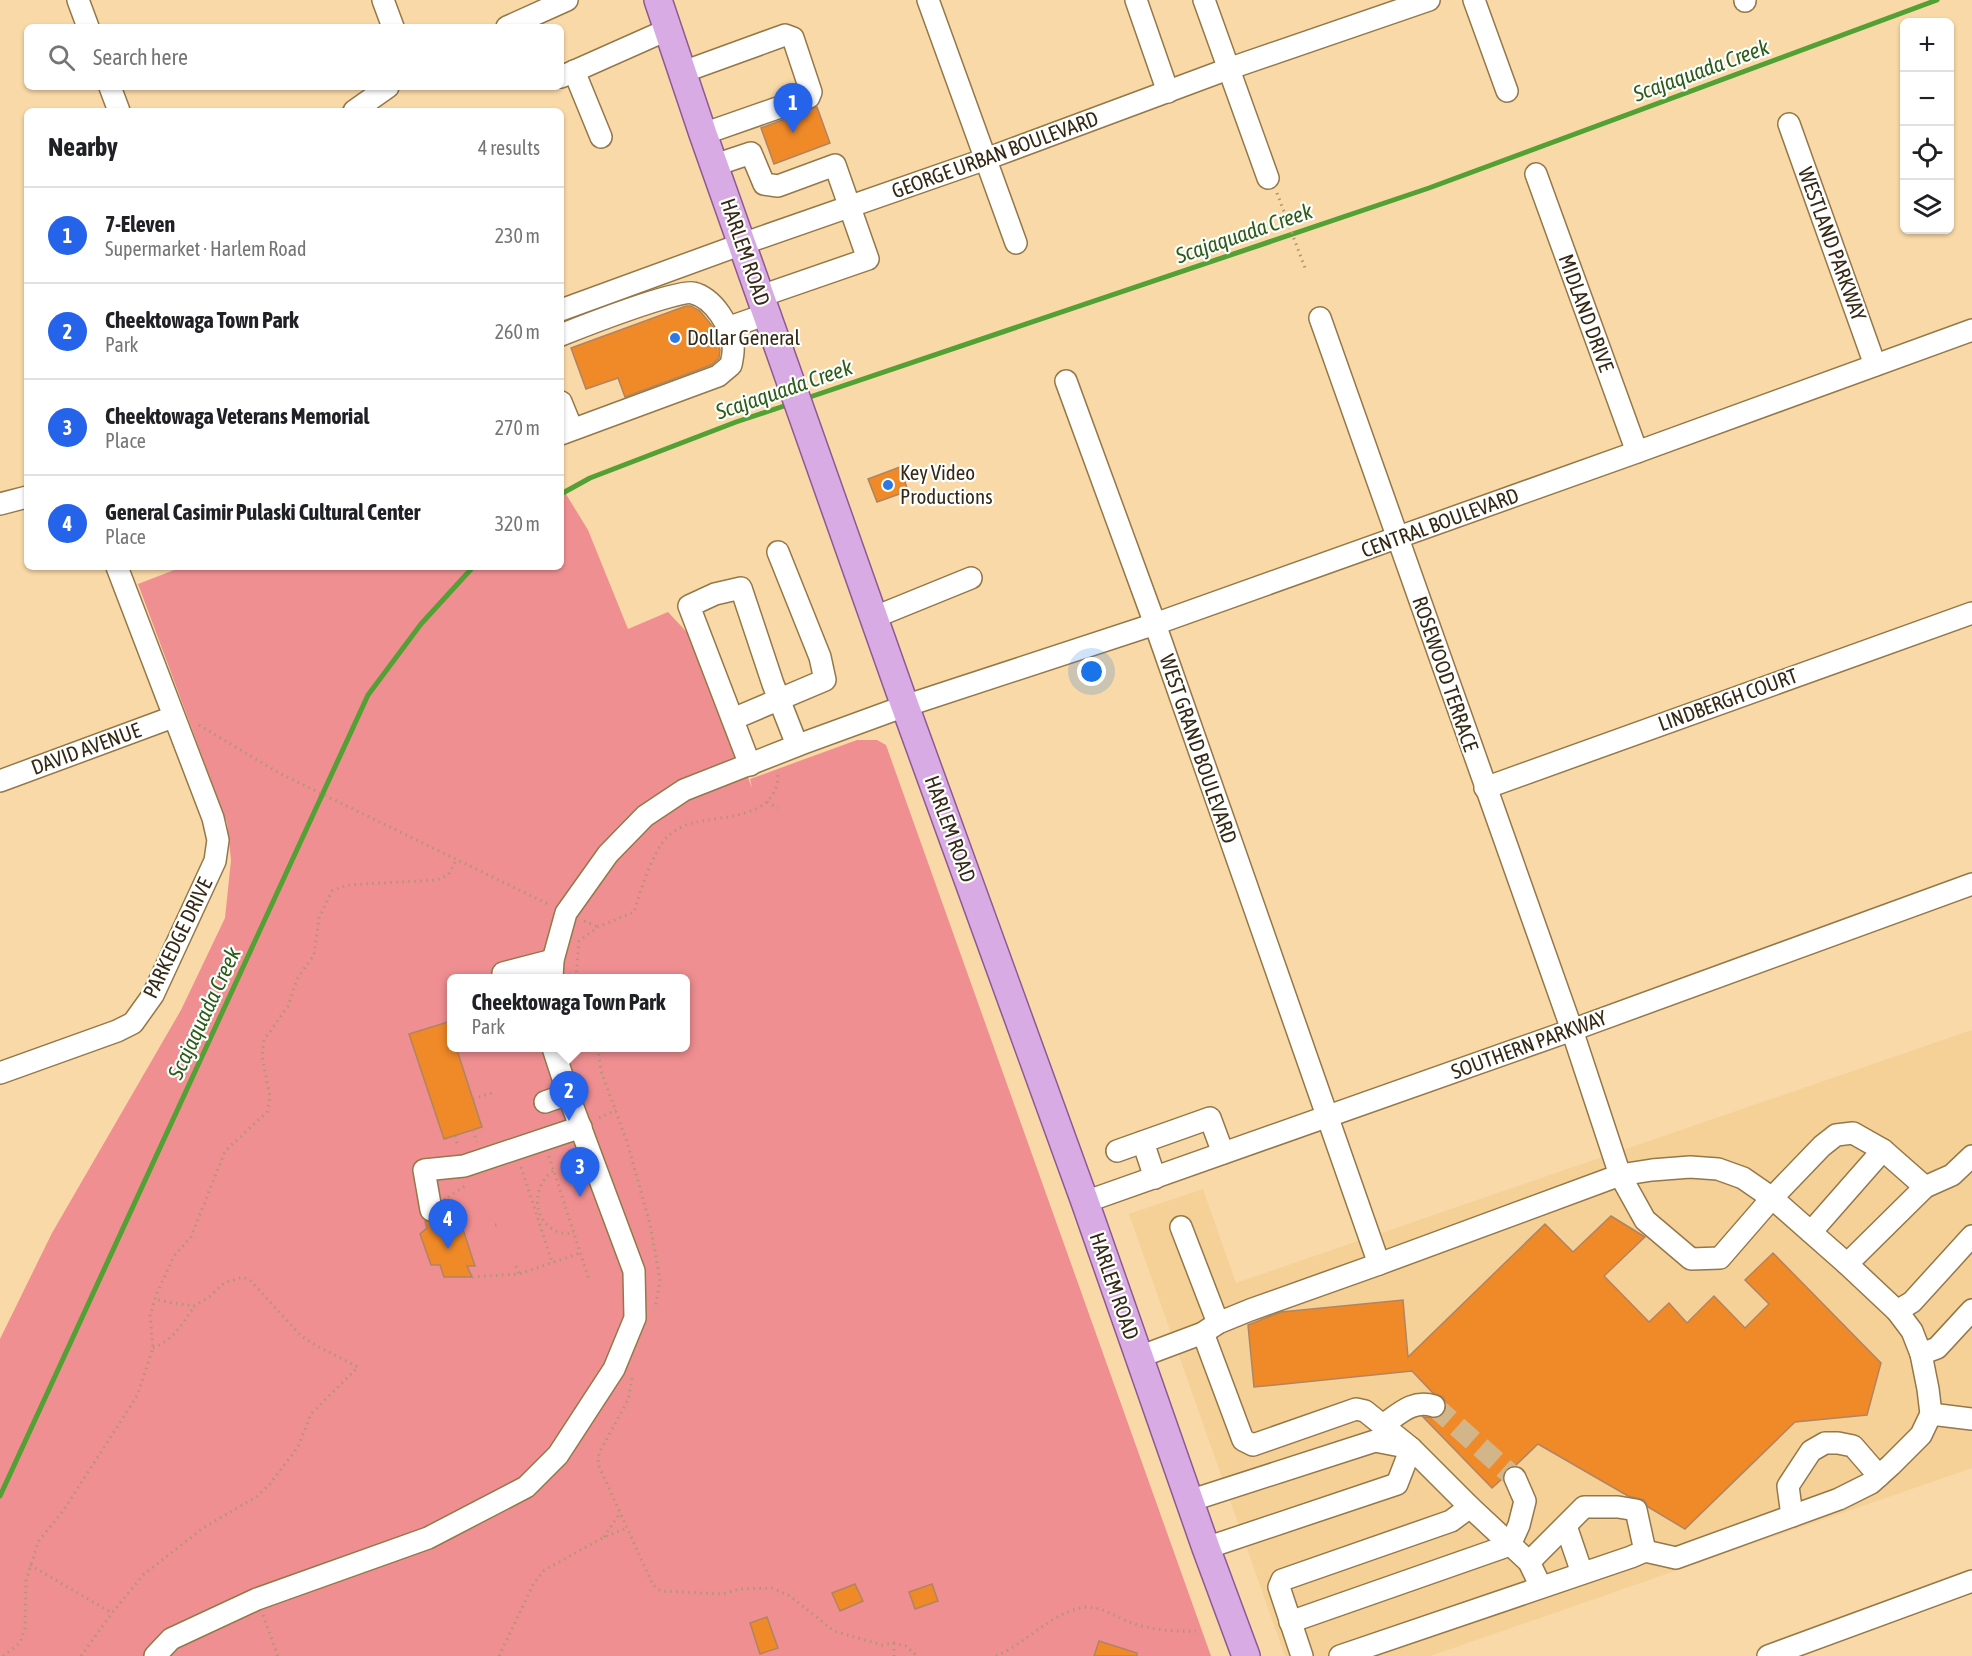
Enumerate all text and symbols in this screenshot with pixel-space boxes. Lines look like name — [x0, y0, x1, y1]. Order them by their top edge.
map controls — [1900, 18, 1954, 234]
button: + — [1900, 18, 1954, 72]
search box — [24, 24, 564, 90]
water label: Scajaquada Creek — [1629, 33, 1773, 107]
icon: search — [45, 41, 78, 74]
text: Search here — [93, 44, 188, 70]
button: − — [1900, 72, 1954, 126]
pin: 1 — [774, 84, 812, 133]
street label: GEORGE URBAN BOULEVARD — [888, 105, 1101, 203]
button: locate — [1900, 126, 1954, 180]
text: Nearby — [48, 132, 118, 162]
text: 4 results — [478, 136, 540, 159]
street label: WESTLAND PARKWAY — [1794, 164, 1872, 324]
button: layers — [1900, 180, 1954, 234]
street label: HARLEM ROAD — [716, 195, 775, 308]
water label: Scajaquada Creek — [1171, 197, 1316, 269]
text: 7-Eleven — [105, 211, 175, 237]
text: 1 — [63, 224, 72, 247]
text: 230 m — [495, 224, 540, 247]
text: Supermarket · Harlem Road — [105, 237, 306, 260]
street label: MIDLAND DRIVE — [1555, 251, 1619, 375]
text: Cheektowaga Town Park — [105, 307, 299, 333]
text: 2 — [63, 320, 72, 343]
text: 260 m — [495, 320, 540, 343]
place label: Dollar General — [687, 325, 801, 349]
marker: Dollar General — [668, 331, 682, 345]
text: Park — [105, 333, 138, 356]
water label: Scajaquada Creek — [711, 353, 856, 425]
text: Cheektowaga Veterans Memorial — [105, 403, 369, 429]
text: 3 — [63, 416, 72, 439]
text: 270 m — [495, 416, 540, 439]
text: Place — [105, 429, 146, 452]
place label: Key Video Productions — [900, 460, 993, 508]
marker: Key Video Productions — [881, 478, 895, 492]
street label: CENTRAL BOULEVARD — [1358, 482, 1522, 562]
text: General Casimir Pulaski Cultural Center — [105, 499, 420, 525]
text: 4 — [63, 512, 72, 535]
text: 320 m — [495, 512, 540, 535]
text: Place — [105, 525, 146, 548]
street label: ROSEWOOD TERRACE — [1408, 593, 1484, 754]
street label: WEST GRAND BOULEVARD — [1155, 651, 1243, 846]
your location — [1077, 657, 1106, 686]
street label: LINDBERGH COURT — [1655, 663, 1801, 735]
street label: DAVID AVENUE — [28, 717, 144, 779]
street label: HARLEM ROAD — [921, 772, 981, 885]
street label: PARKEDGE DRIVE — [138, 873, 217, 1002]
water label: Scajaquada Creek — [162, 943, 246, 1084]
popup — [447, 974, 690, 1052]
text: Cheektowaga Town Park — [472, 989, 665, 1015]
street label: SOUTHERN PARKWAY — [1448, 1005, 1610, 1083]
text: Park — [472, 1015, 505, 1038]
pin: 2 — [550, 1072, 588, 1121]
pin: 3 — [560, 1148, 600, 1197]
pin: 4 — [428, 1200, 468, 1249]
street label: HARLEM ROAD — [1085, 1229, 1144, 1342]

